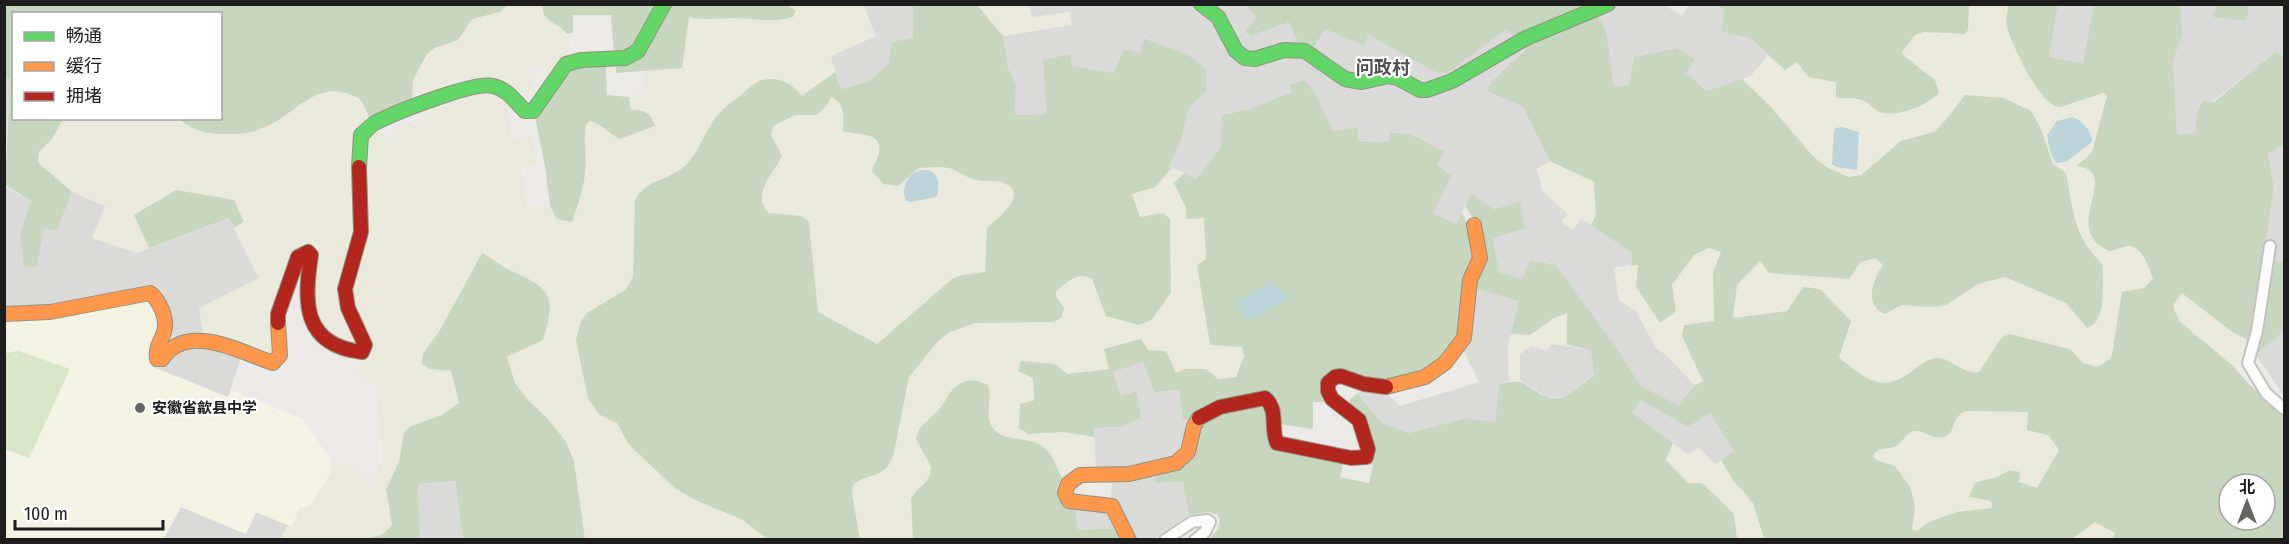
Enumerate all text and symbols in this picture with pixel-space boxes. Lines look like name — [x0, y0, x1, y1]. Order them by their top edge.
legend — [12, 12, 222, 120]
text: 畅通 — [66, 25, 102, 47]
text: 缓行 — [66, 55, 102, 77]
district label: 问政村 — [1356, 57, 1410, 79]
text: 拥堵 — [66, 85, 102, 107]
place label: 安徽省歙县中学 — [152, 399, 257, 417]
marker: 安徽省歙县中学 — [133, 401, 147, 415]
north arrow — [2217, 472, 2277, 532]
text: 北 — [2239, 478, 2255, 497]
scale bar — [15, 493, 164, 531]
text: 100 m — [24, 503, 68, 525]

